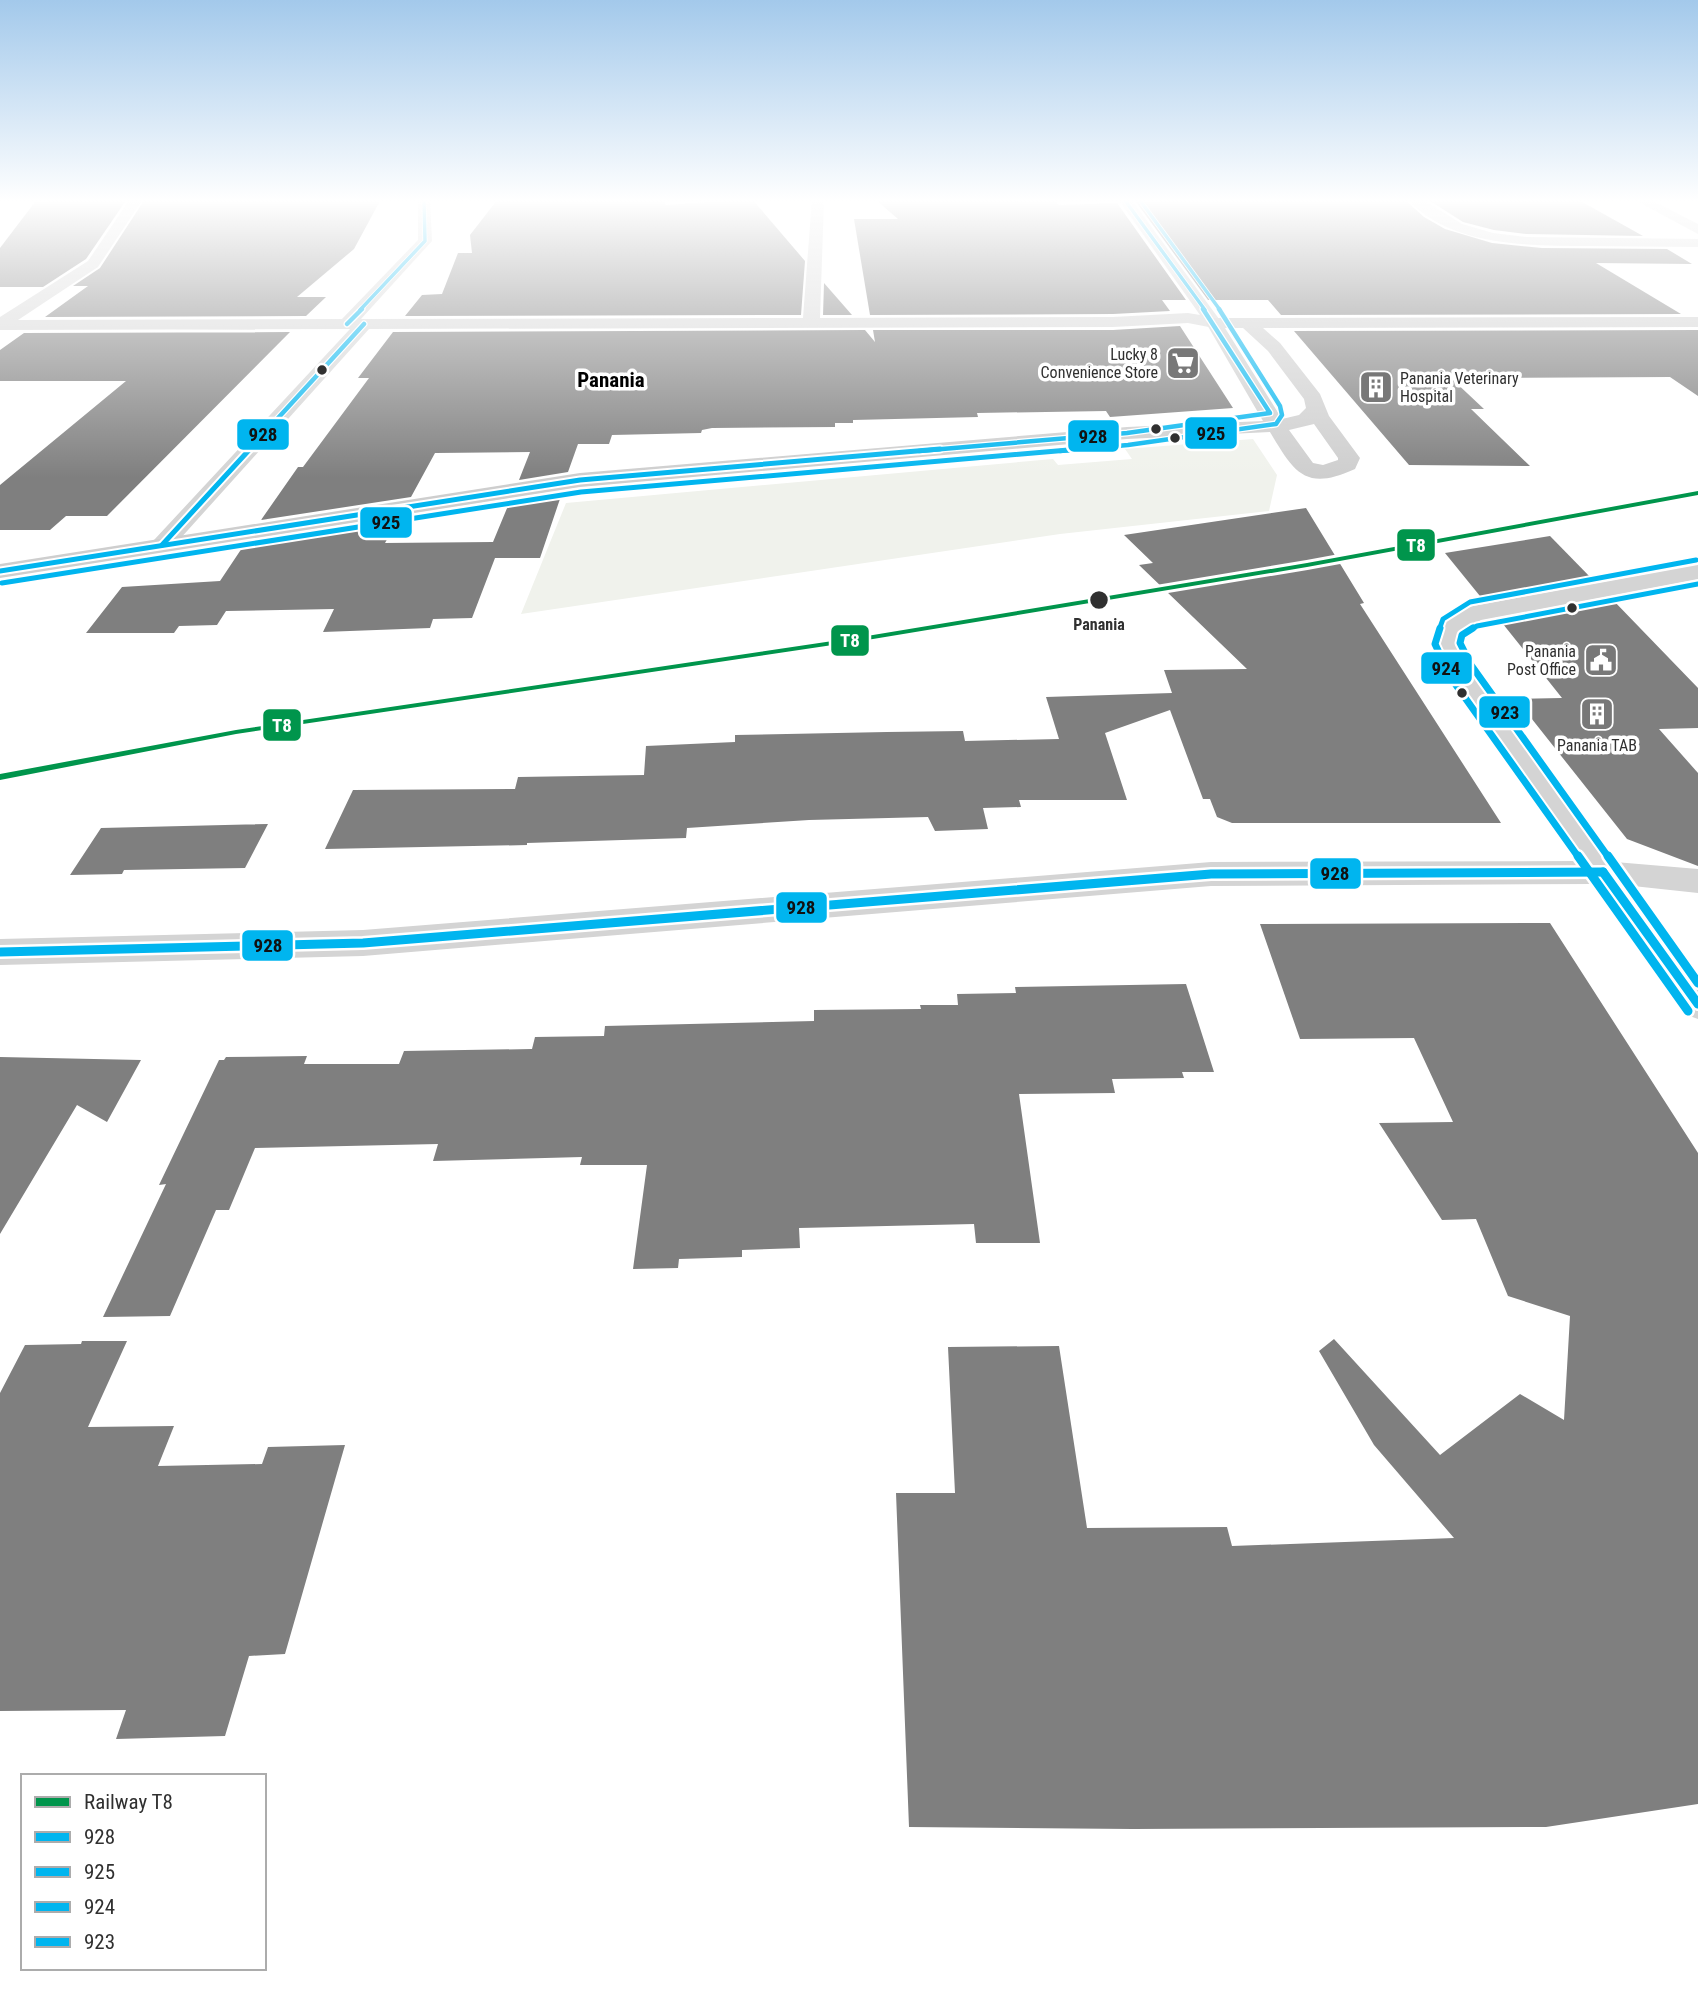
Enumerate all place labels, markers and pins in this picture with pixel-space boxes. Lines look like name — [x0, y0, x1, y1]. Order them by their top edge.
supermarket icon: Lucky 8 Convenience Store — [1164, 344, 1202, 382]
place label: Lucky 8 Convenience Store — [1041, 345, 1158, 382]
unlabelled marker — [315, 363, 329, 377]
building icon: Panania Veterinary Hospital — [1357, 368, 1395, 406]
place label: Panania Veterinary Hospital — [1400, 369, 1519, 406]
unlabelled marker — [1149, 422, 1163, 436]
unlabelled marker — [1168, 431, 1182, 445]
marker: Panania — [1088, 589, 1110, 611]
unlabelled marker — [1565, 601, 1579, 615]
place label: Panania — [1073, 615, 1125, 634]
public building icon: Panania Post Office — [1582, 641, 1620, 679]
place label: Panania Post Office — [1507, 642, 1576, 679]
unlabelled marker — [1455, 686, 1469, 700]
building icon: Panania TAB — [1578, 695, 1616, 733]
place label: Panania TAB — [1557, 736, 1637, 755]

